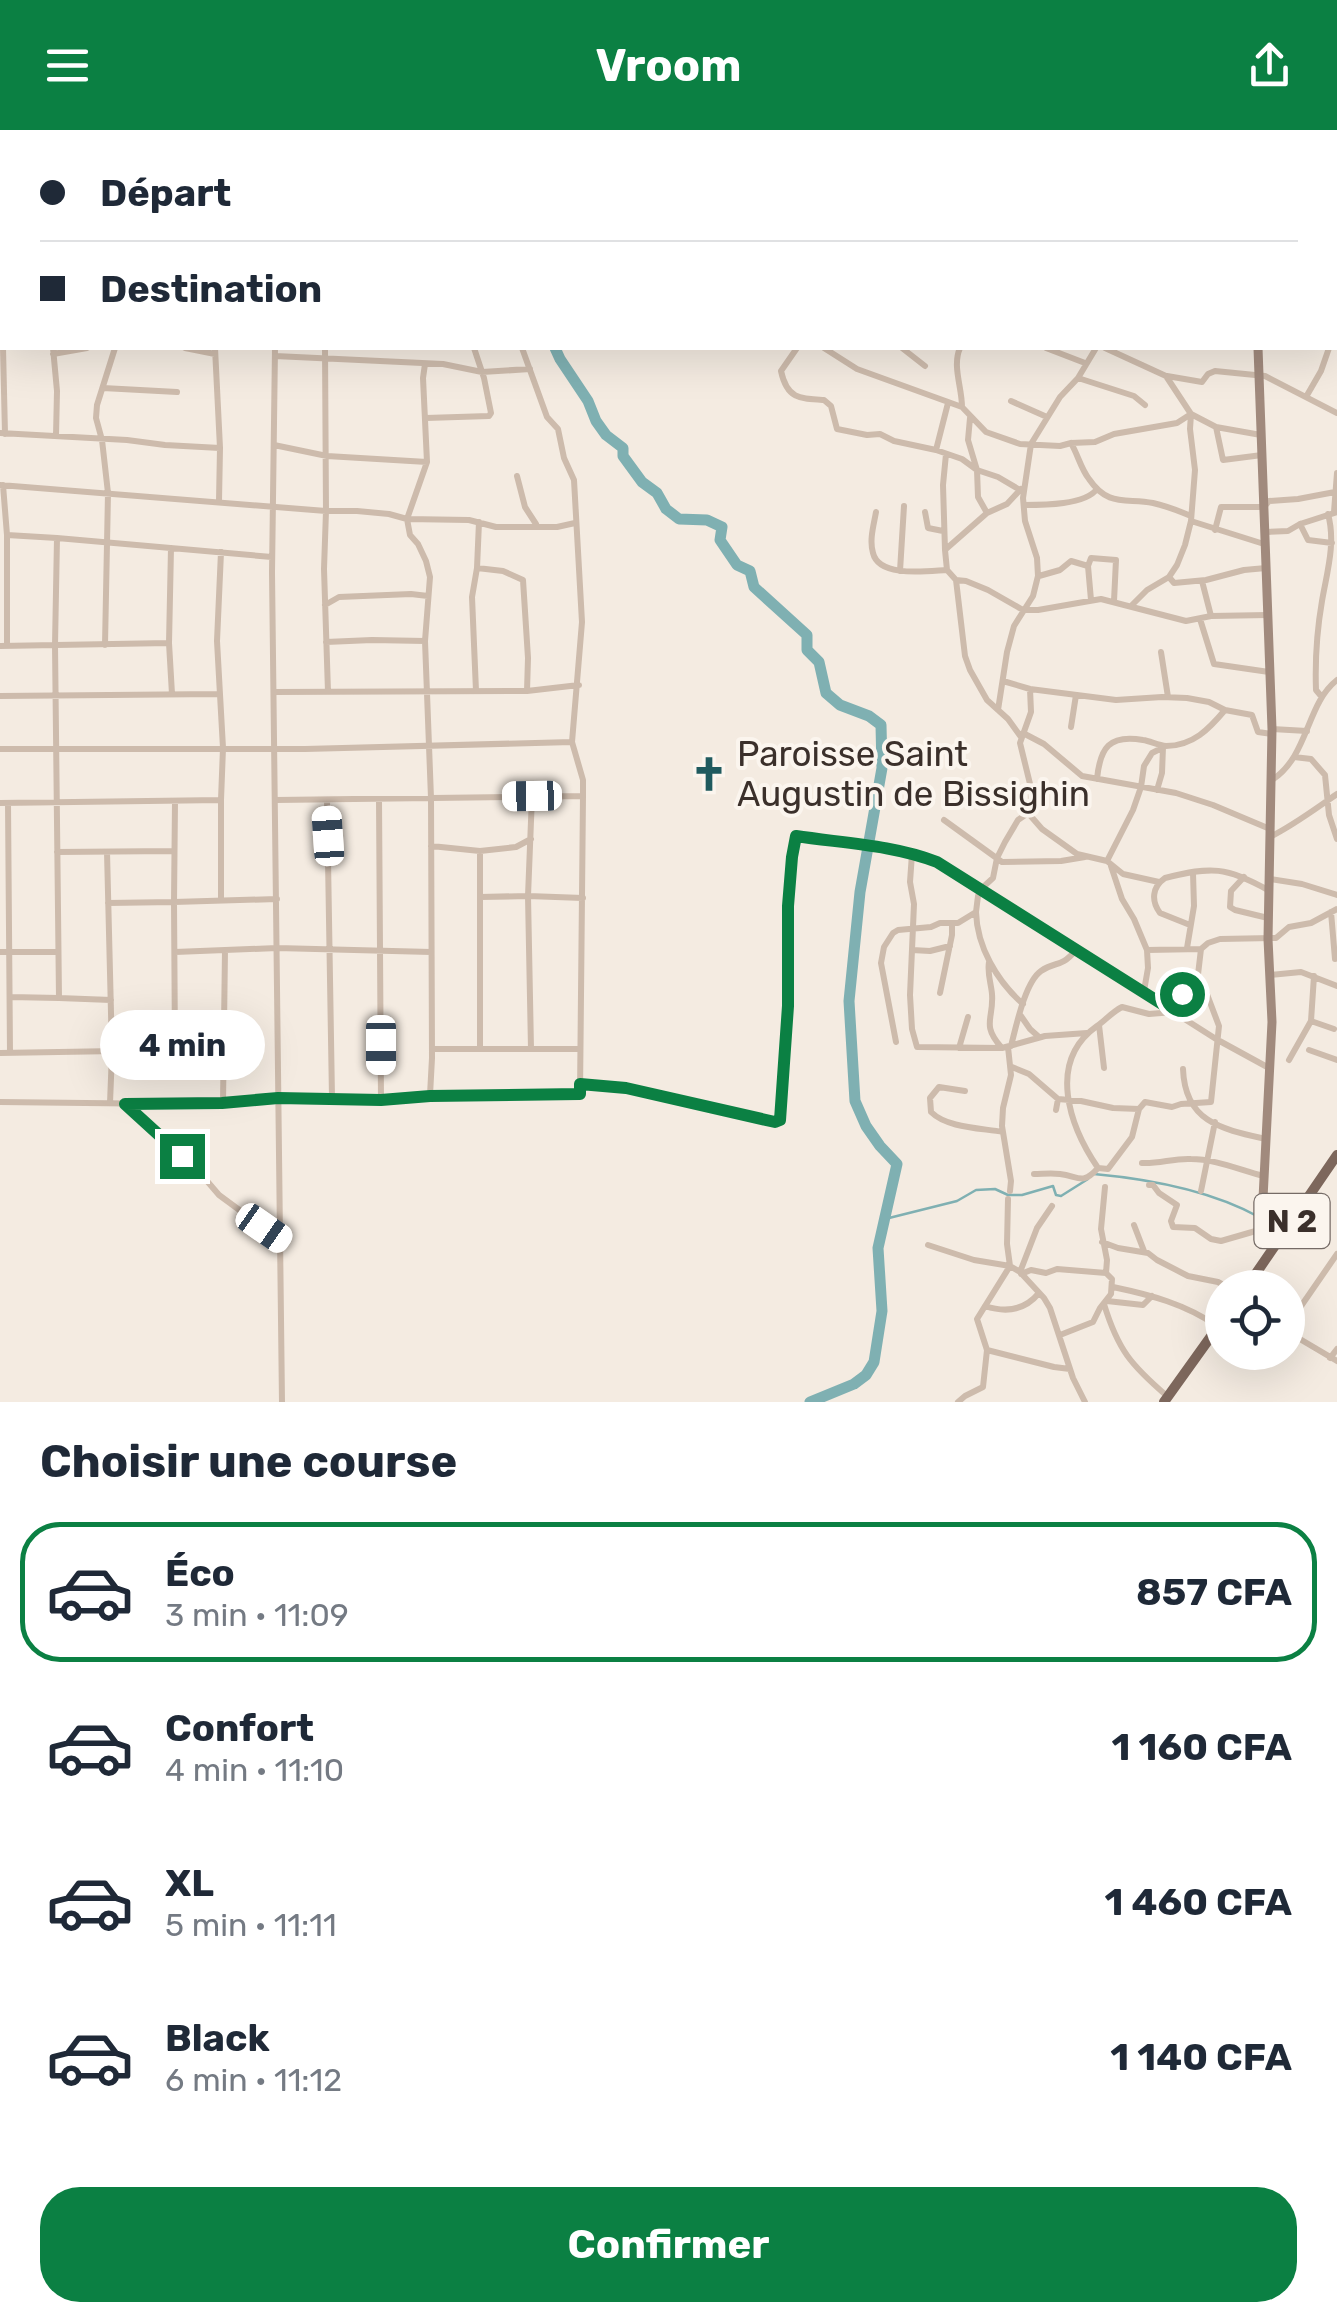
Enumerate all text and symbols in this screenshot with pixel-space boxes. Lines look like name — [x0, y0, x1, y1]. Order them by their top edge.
icon: menu — [40, 38, 95, 93]
icon: share — [1242, 38, 1297, 93]
text: Vroom — [595, 39, 742, 92]
text: Départ — [100, 170, 231, 216]
text: Destination — [100, 266, 322, 312]
place label: Paroisse Saint Augustin de Bissighin — [737, 733, 1090, 815]
church icon: Paroisse Saint Augustin de Bissighin — [690, 755, 728, 793]
car — [502, 780, 562, 812]
car — [311, 805, 345, 867]
route start — [1160, 972, 1205, 1017]
callout: 4 min — [100, 1011, 264, 1081]
car — [366, 1015, 396, 1075]
text: 4 min — [139, 1026, 226, 1064]
route end — [160, 1134, 205, 1179]
road number: N 2 — [1254, 1194, 1330, 1248]
car — [231, 1199, 297, 1257]
map controls — [1205, 1270, 1305, 1370]
button: locate — [1205, 1270, 1305, 1370]
text: Choisir une course — [40, 1435, 457, 1488]
icon: car — [45, 1547, 135, 1637]
text: Éco — [165, 1550, 235, 1596]
text: 857 CFA — [1136, 1569, 1292, 1615]
text: 3 min · 11:09 — [165, 1596, 349, 1634]
icon: car — [45, 1702, 135, 1792]
text: Confort — [165, 1705, 314, 1751]
text: 1 160 CFA — [1112, 1724, 1292, 1770]
text: 4 min · 11:10 — [165, 1751, 344, 1789]
icon: car — [45, 1857, 135, 1947]
text: XL — [165, 1860, 214, 1906]
text: 1 460 CFA — [1105, 1879, 1292, 1925]
text: 5 min · 11:11 — [165, 1906, 337, 1944]
icon: car — [45, 2012, 135, 2102]
text: Black — [165, 2015, 270, 2061]
text: 1 140 CFA — [1110, 2034, 1292, 2080]
text: 6 min · 11:12 — [165, 2061, 342, 2099]
button: Confirmer — [40, 2187, 1297, 2302]

